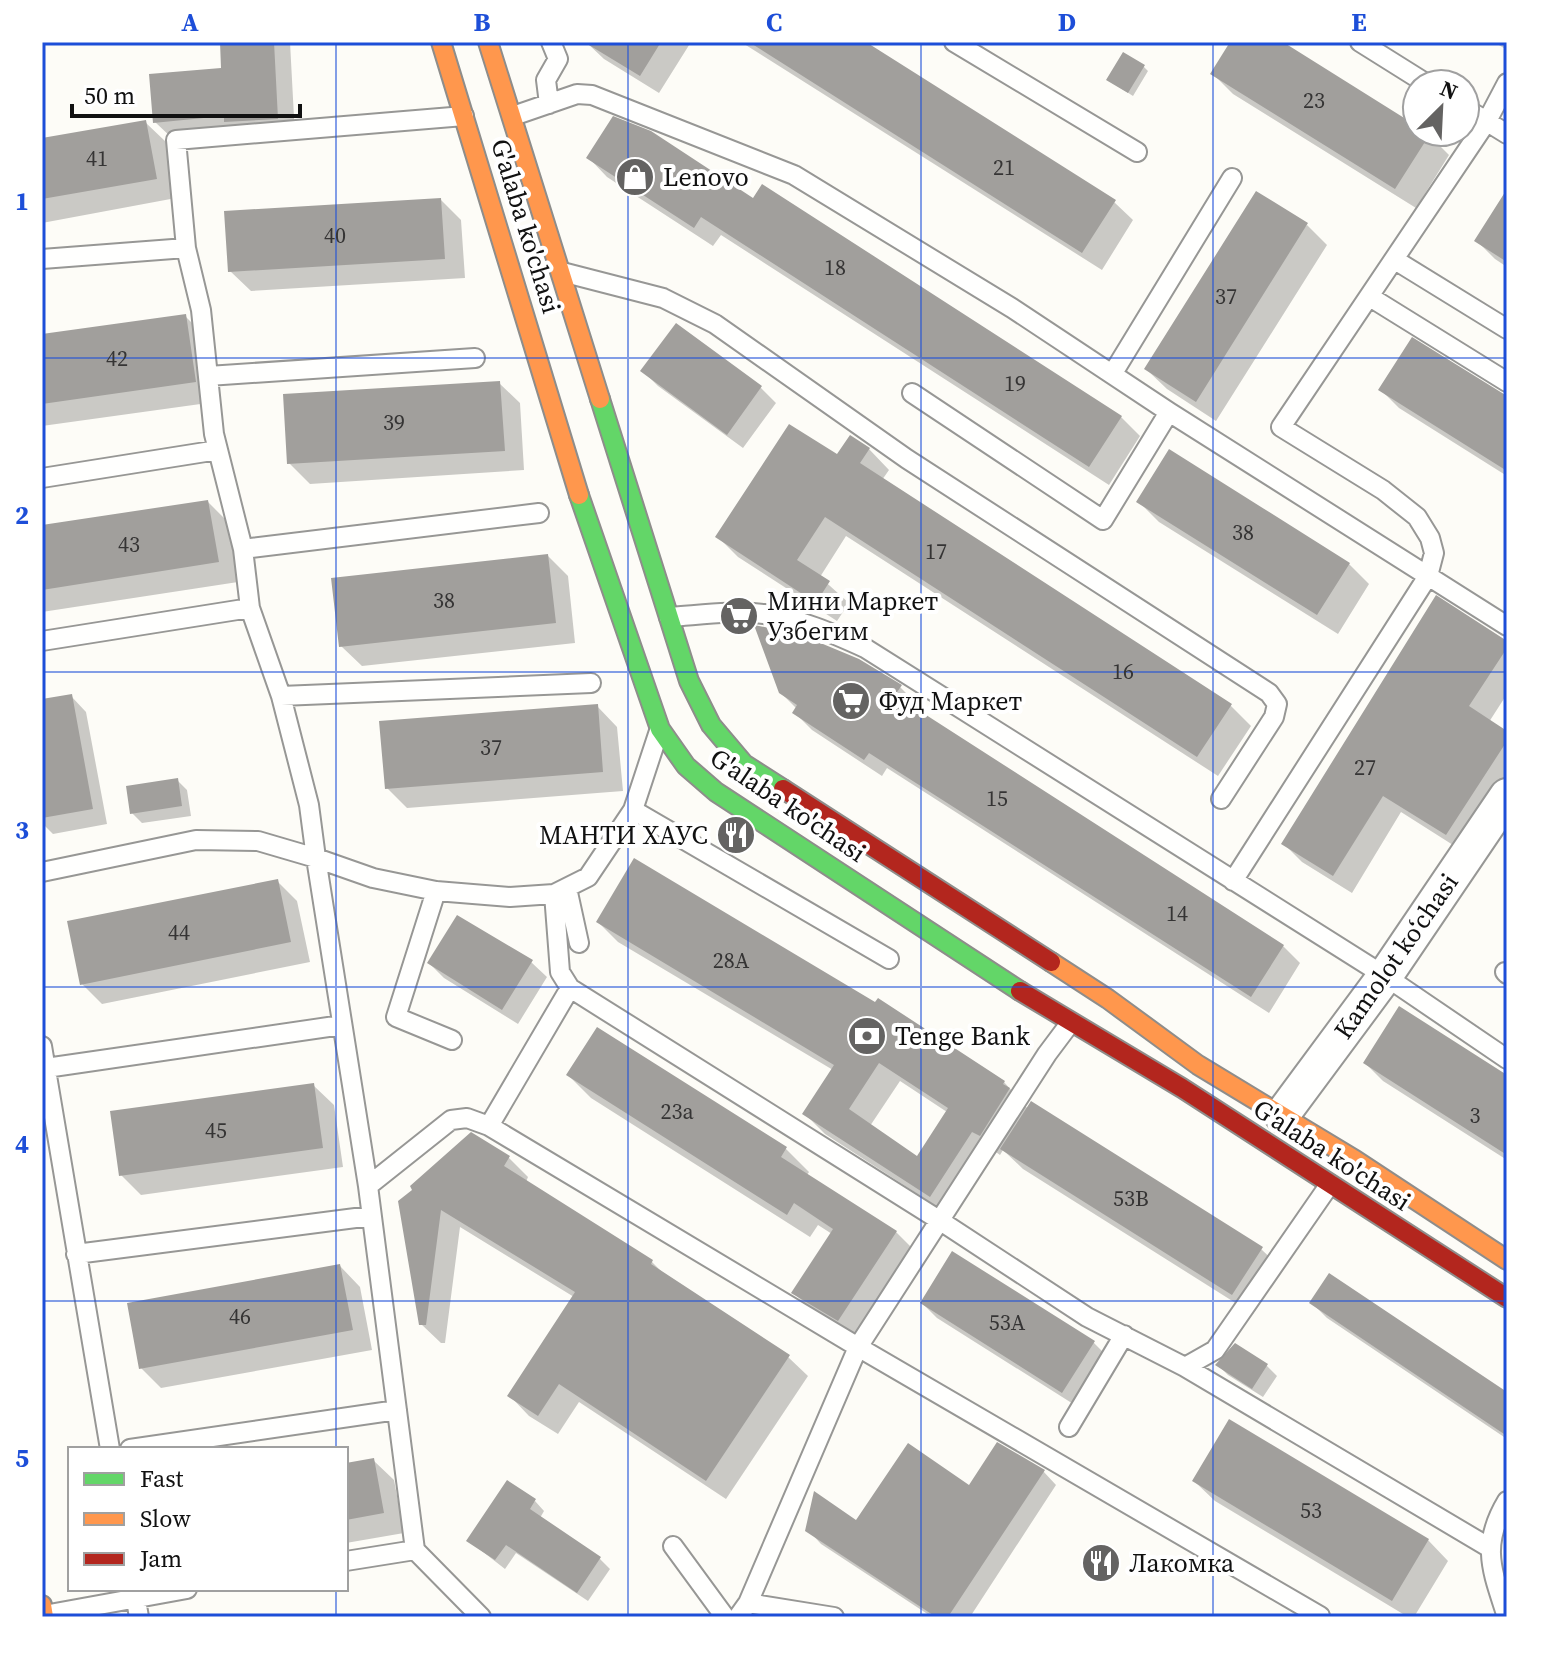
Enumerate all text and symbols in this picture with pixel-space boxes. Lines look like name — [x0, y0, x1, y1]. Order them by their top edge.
text: A — [181, 4, 199, 40]
text: B — [474, 4, 491, 40]
text: C — [766, 4, 782, 40]
text: D — [1058, 4, 1076, 40]
text: E — [1351, 4, 1367, 40]
scale bar — [72, 68, 300, 118]
north arrow — [1401, 68, 1481, 148]
text: N — [1436, 73, 1463, 107]
text: 50 m — [84, 79, 135, 112]
house number: 23 — [1303, 85, 1325, 115]
street label: G'alaba ko'chasi — [482, 134, 570, 318]
house number: 41 — [86, 143, 108, 173]
house number: 21 — [993, 152, 1015, 182]
shop icon: Lenovo — [614, 156, 656, 198]
place label: Lenovo — [663, 159, 749, 195]
text: 1 — [15, 183, 29, 219]
house number: 40 — [324, 220, 346, 250]
house number: 18 — [824, 252, 846, 282]
house number: 37 — [1215, 281, 1237, 311]
house number: 42 — [106, 343, 128, 373]
house number: 19 — [1004, 368, 1026, 398]
house number: 39 — [383, 407, 405, 437]
text: 2 — [15, 497, 29, 533]
house number: 38 — [1232, 517, 1254, 547]
house number: 43 — [118, 529, 140, 559]
house number: 17 — [925, 536, 947, 566]
place label: Мини Маркет Узбегим — [767, 583, 938, 649]
house number: 38 — [433, 585, 455, 615]
supermarket icon: Мини Маркет Узбегим — [718, 595, 760, 637]
house number: 16 — [1112, 656, 1134, 686]
supermarket icon: Фуд Маркет — [830, 680, 872, 722]
place label: Фуд Маркет — [879, 683, 1022, 719]
house number: 37 — [480, 732, 502, 762]
street label: G'alaba ko'chasi — [703, 740, 873, 870]
house number: 27 — [1354, 752, 1376, 782]
house number: 15 — [986, 783, 1008, 813]
text: 3 — [15, 812, 29, 848]
restaurant icon: МАНТИ ХАУС — [715, 814, 757, 856]
place label: МАНТИ ХАУС — [539, 817, 708, 853]
street label: Kamolot koʻchasi — [1325, 866, 1467, 1046]
house number: 14 — [1166, 898, 1188, 928]
house number: 44 — [168, 917, 190, 947]
house number: 28A — [713, 945, 750, 975]
bank icon: Tenge Bank — [846, 1015, 888, 1057]
place label: Tenge Bank — [895, 1018, 1031, 1054]
street label: G'alaba ko'chasi — [1246, 1091, 1418, 1219]
house number: 23а — [660, 1096, 694, 1126]
house number: 3 — [1469, 1100, 1481, 1130]
house number: 45 — [205, 1115, 227, 1145]
text: 4 — [15, 1126, 29, 1162]
house number: 53B — [1113, 1183, 1149, 1213]
house number: 46 — [229, 1301, 251, 1331]
house number: 53A — [989, 1307, 1026, 1337]
text: 5 — [15, 1440, 29, 1476]
legend — [68, 1447, 348, 1591]
text: Fast — [140, 1462, 184, 1495]
house number: 53 — [1300, 1495, 1322, 1525]
text: Slow — [140, 1502, 191, 1535]
text: Jam — [139, 1542, 182, 1575]
restaurant icon: Лакомка — [1080, 1542, 1122, 1584]
place label: Лакомка — [1129, 1545, 1235, 1581]

